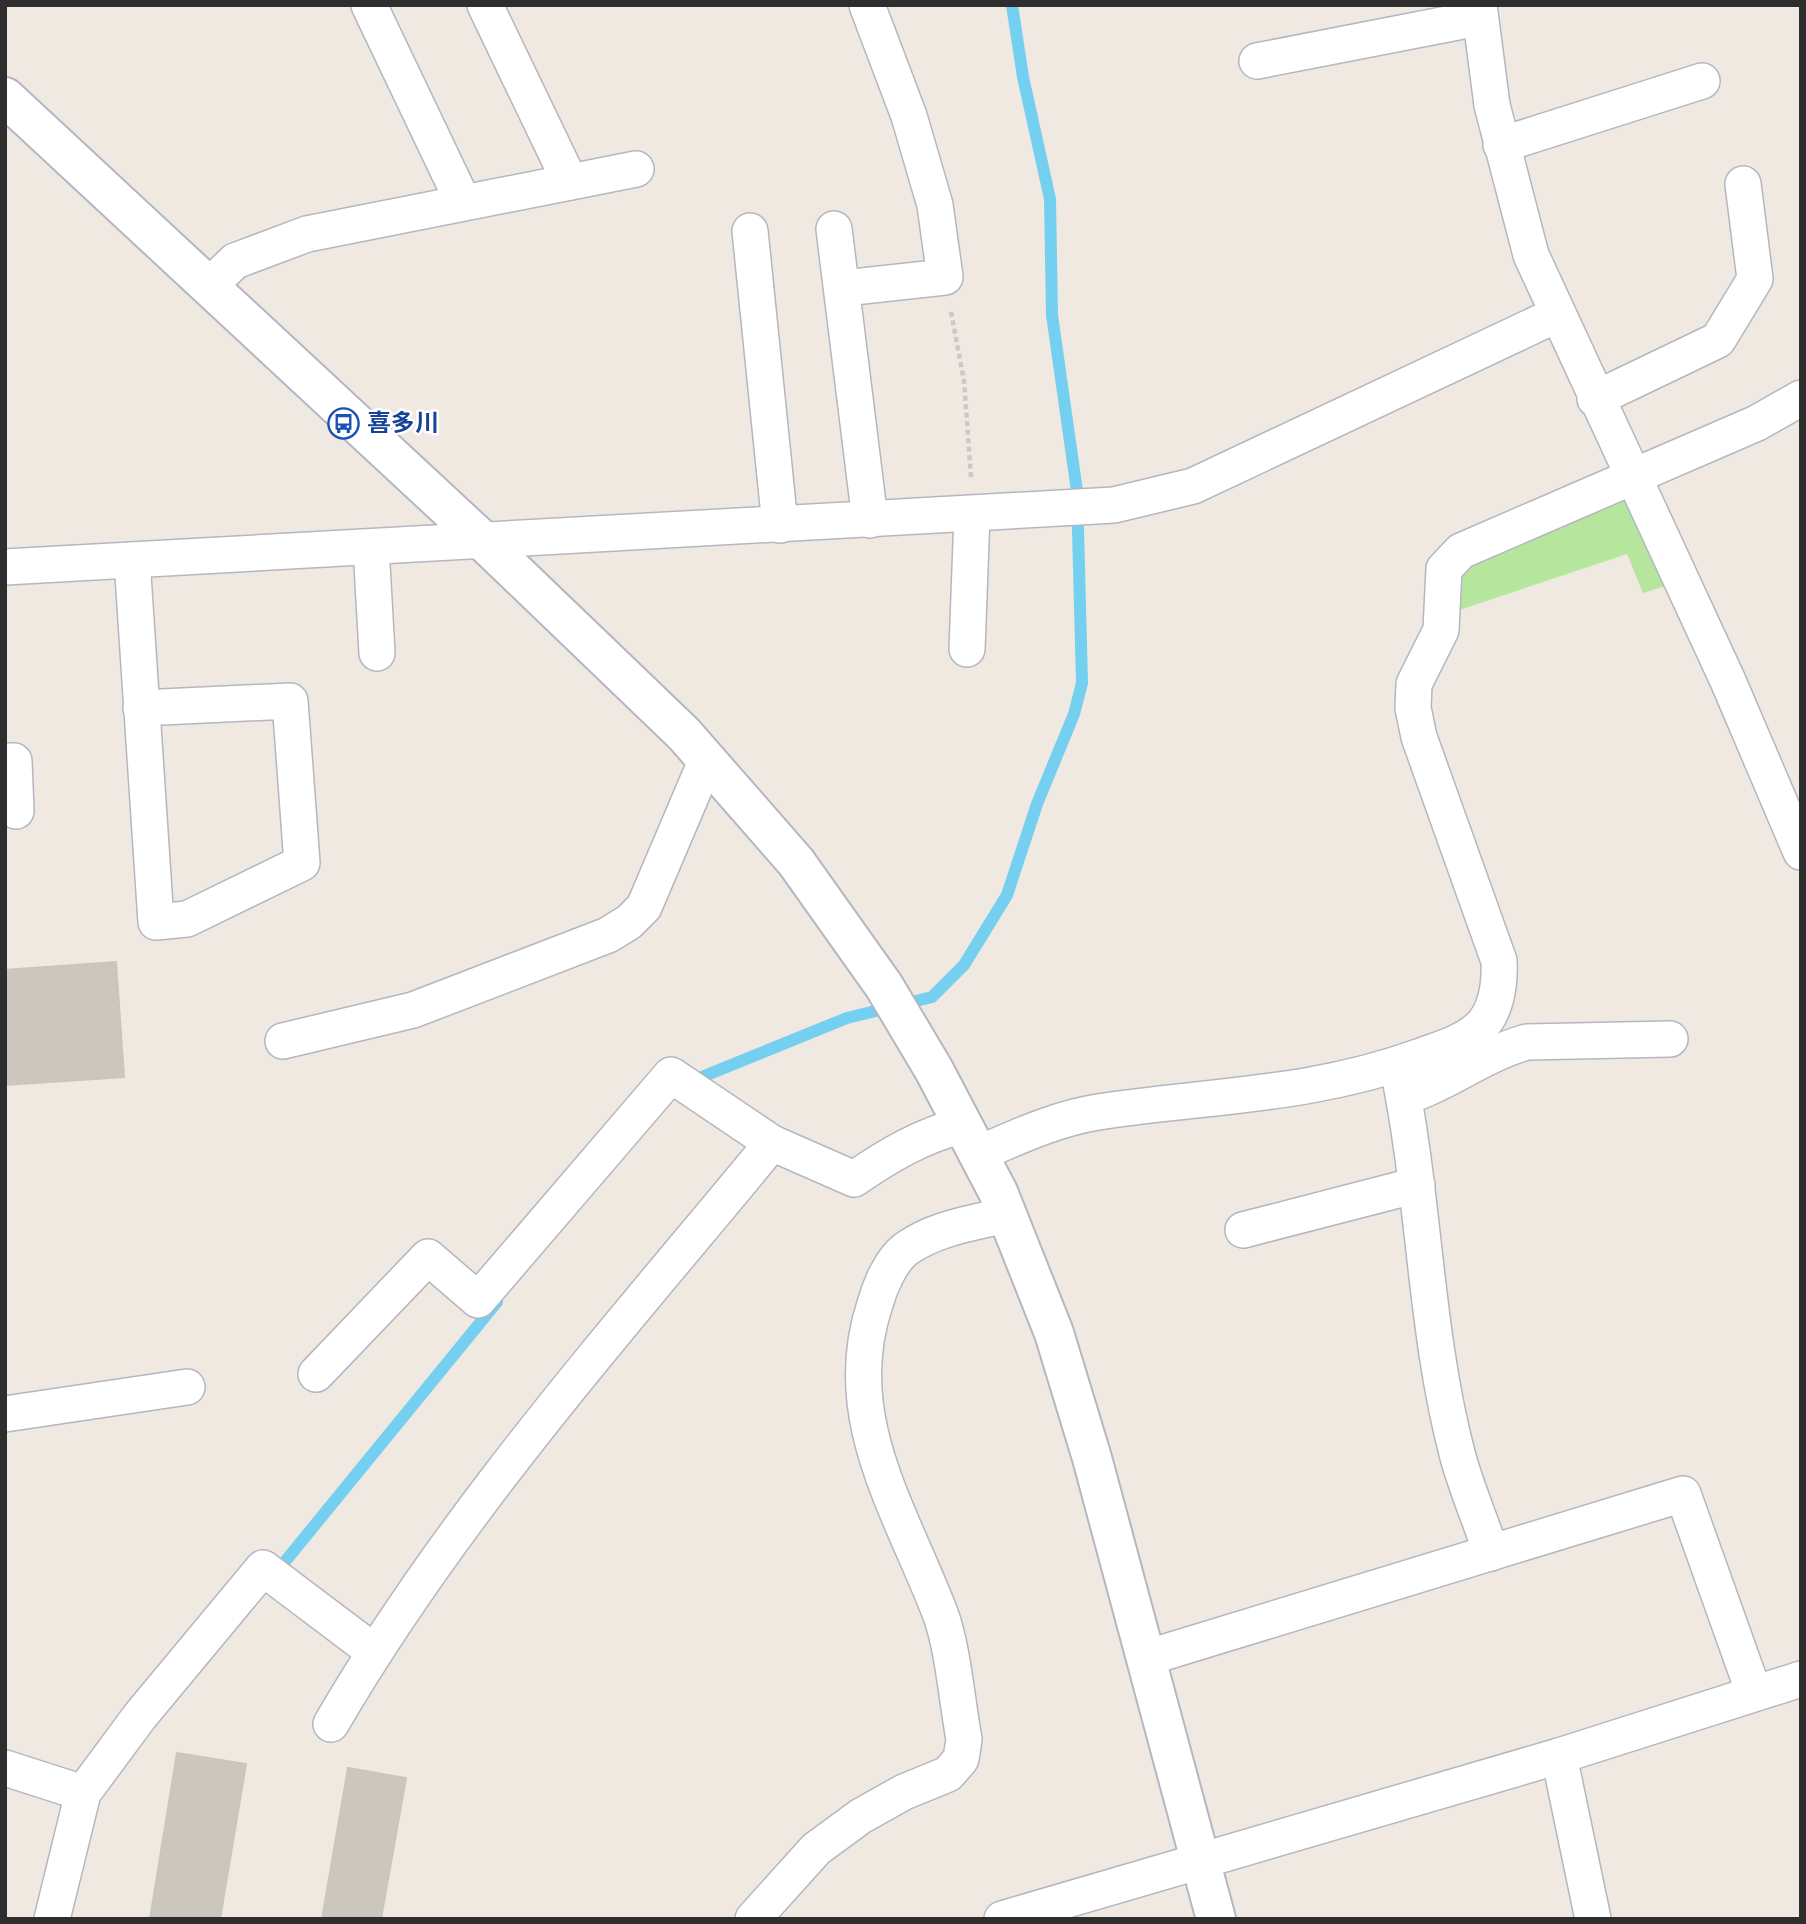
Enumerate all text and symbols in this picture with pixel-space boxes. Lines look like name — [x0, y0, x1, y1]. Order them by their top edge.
place label: 喜多川 — [367, 405, 439, 438]
bus stop icon: 喜多川 — [327, 406, 361, 440]

